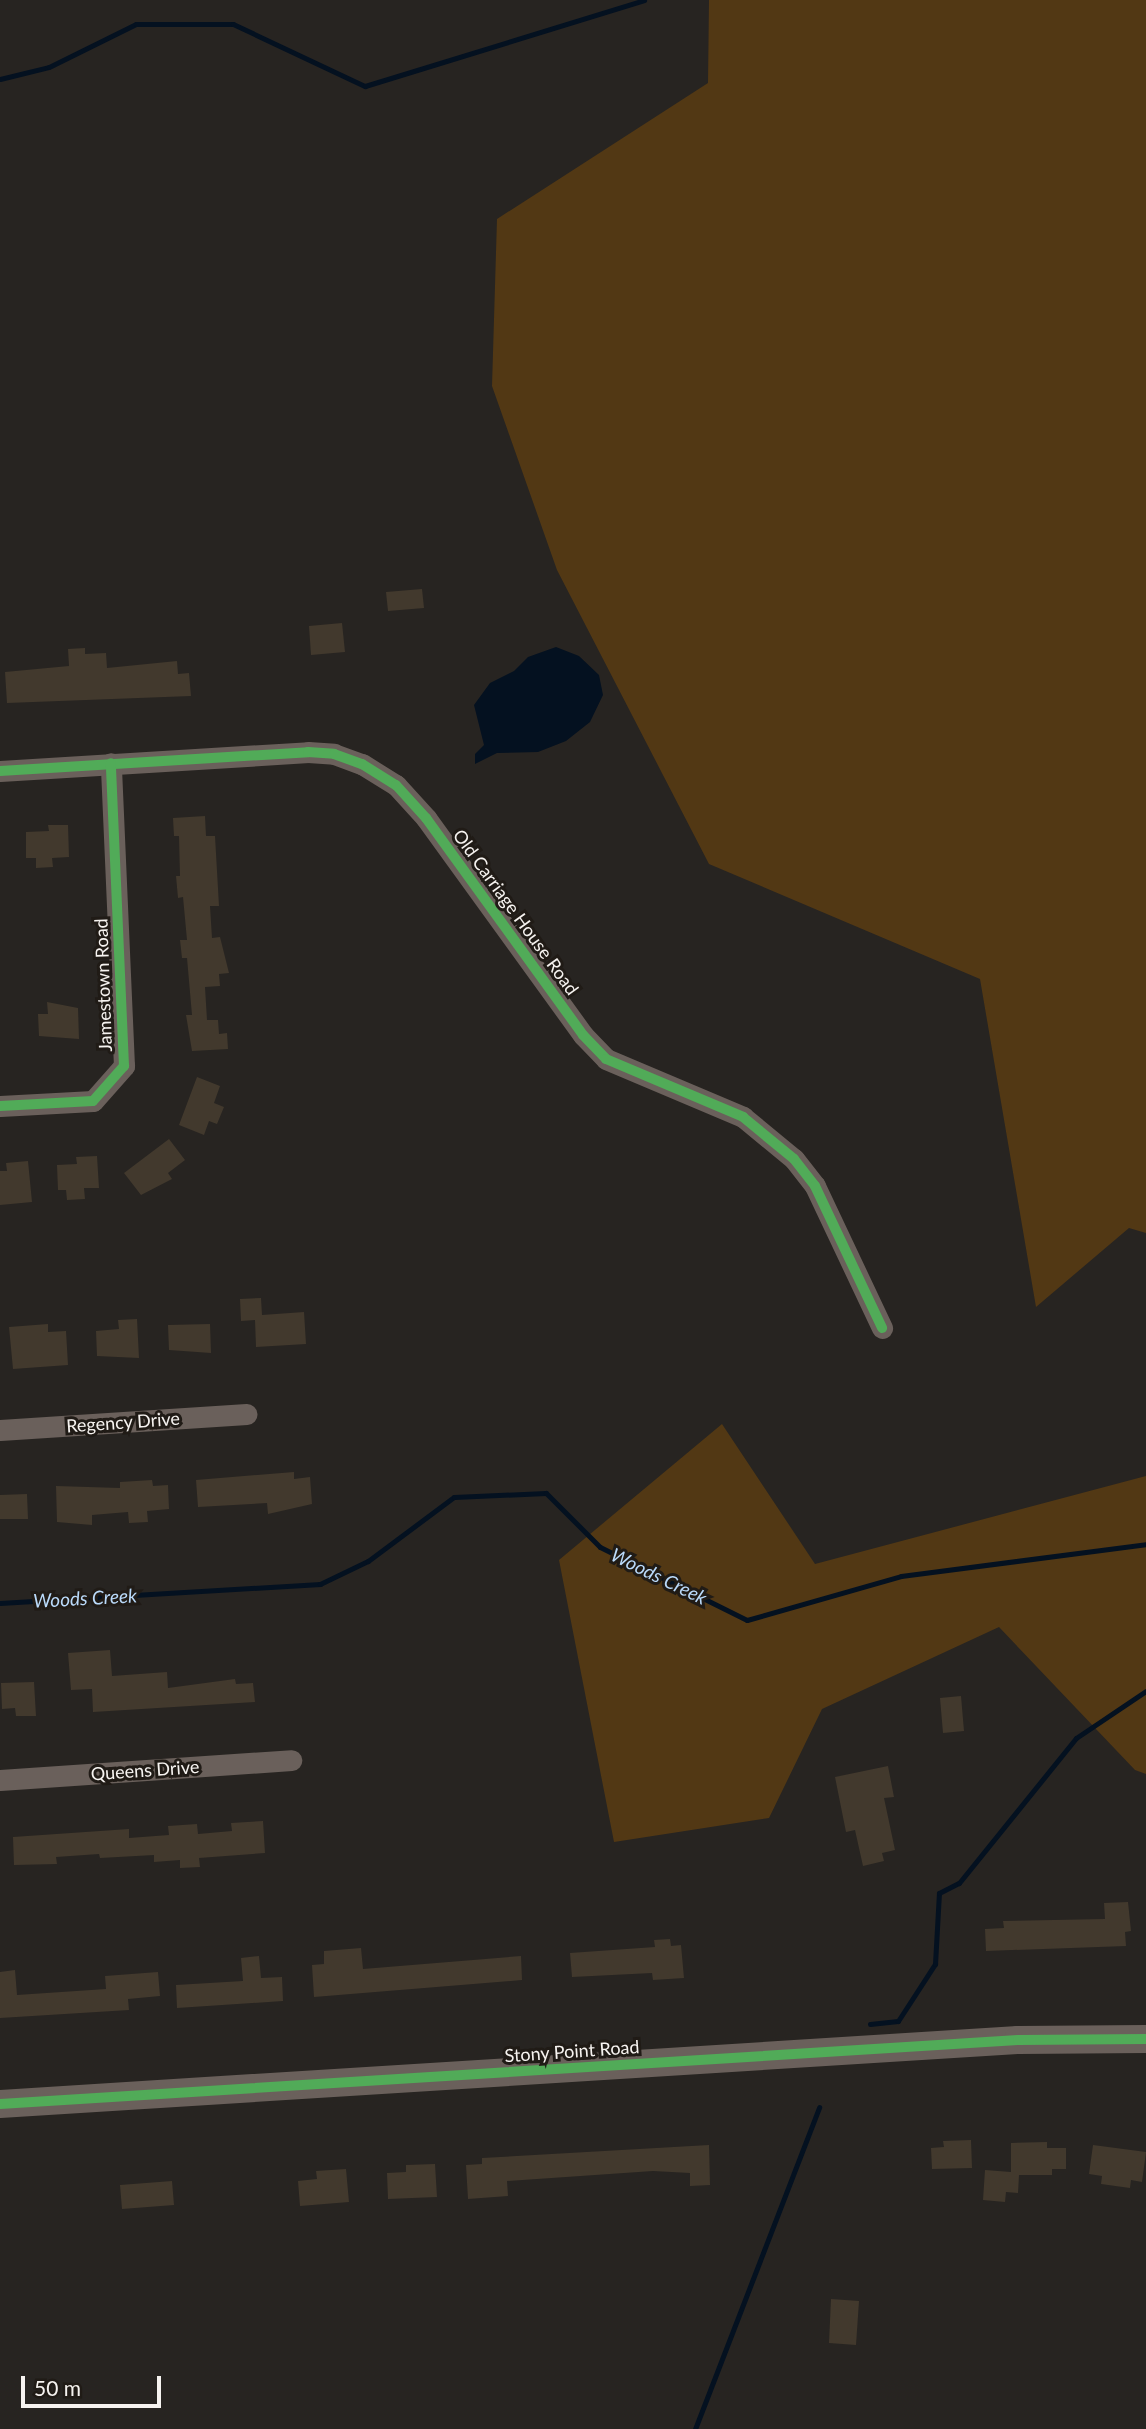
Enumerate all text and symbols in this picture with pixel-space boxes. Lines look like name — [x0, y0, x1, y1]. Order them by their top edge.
street label: Old Carriage House Road — [449, 825, 583, 999]
street label: Jamestown Road — [90, 918, 116, 1052]
street label: Regency Drive — [65, 1407, 181, 1437]
water label: Woods Creek — [607, 1543, 711, 1609]
water label: Woods Creek — [32, 1584, 138, 1612]
street label: Queens Drive — [90, 1755, 200, 1785]
street label: Stony Point Road — [504, 2036, 640, 2066]
scale bar — [24, 2362, 164, 2406]
text: 50 m — [34, 2375, 81, 2400]

